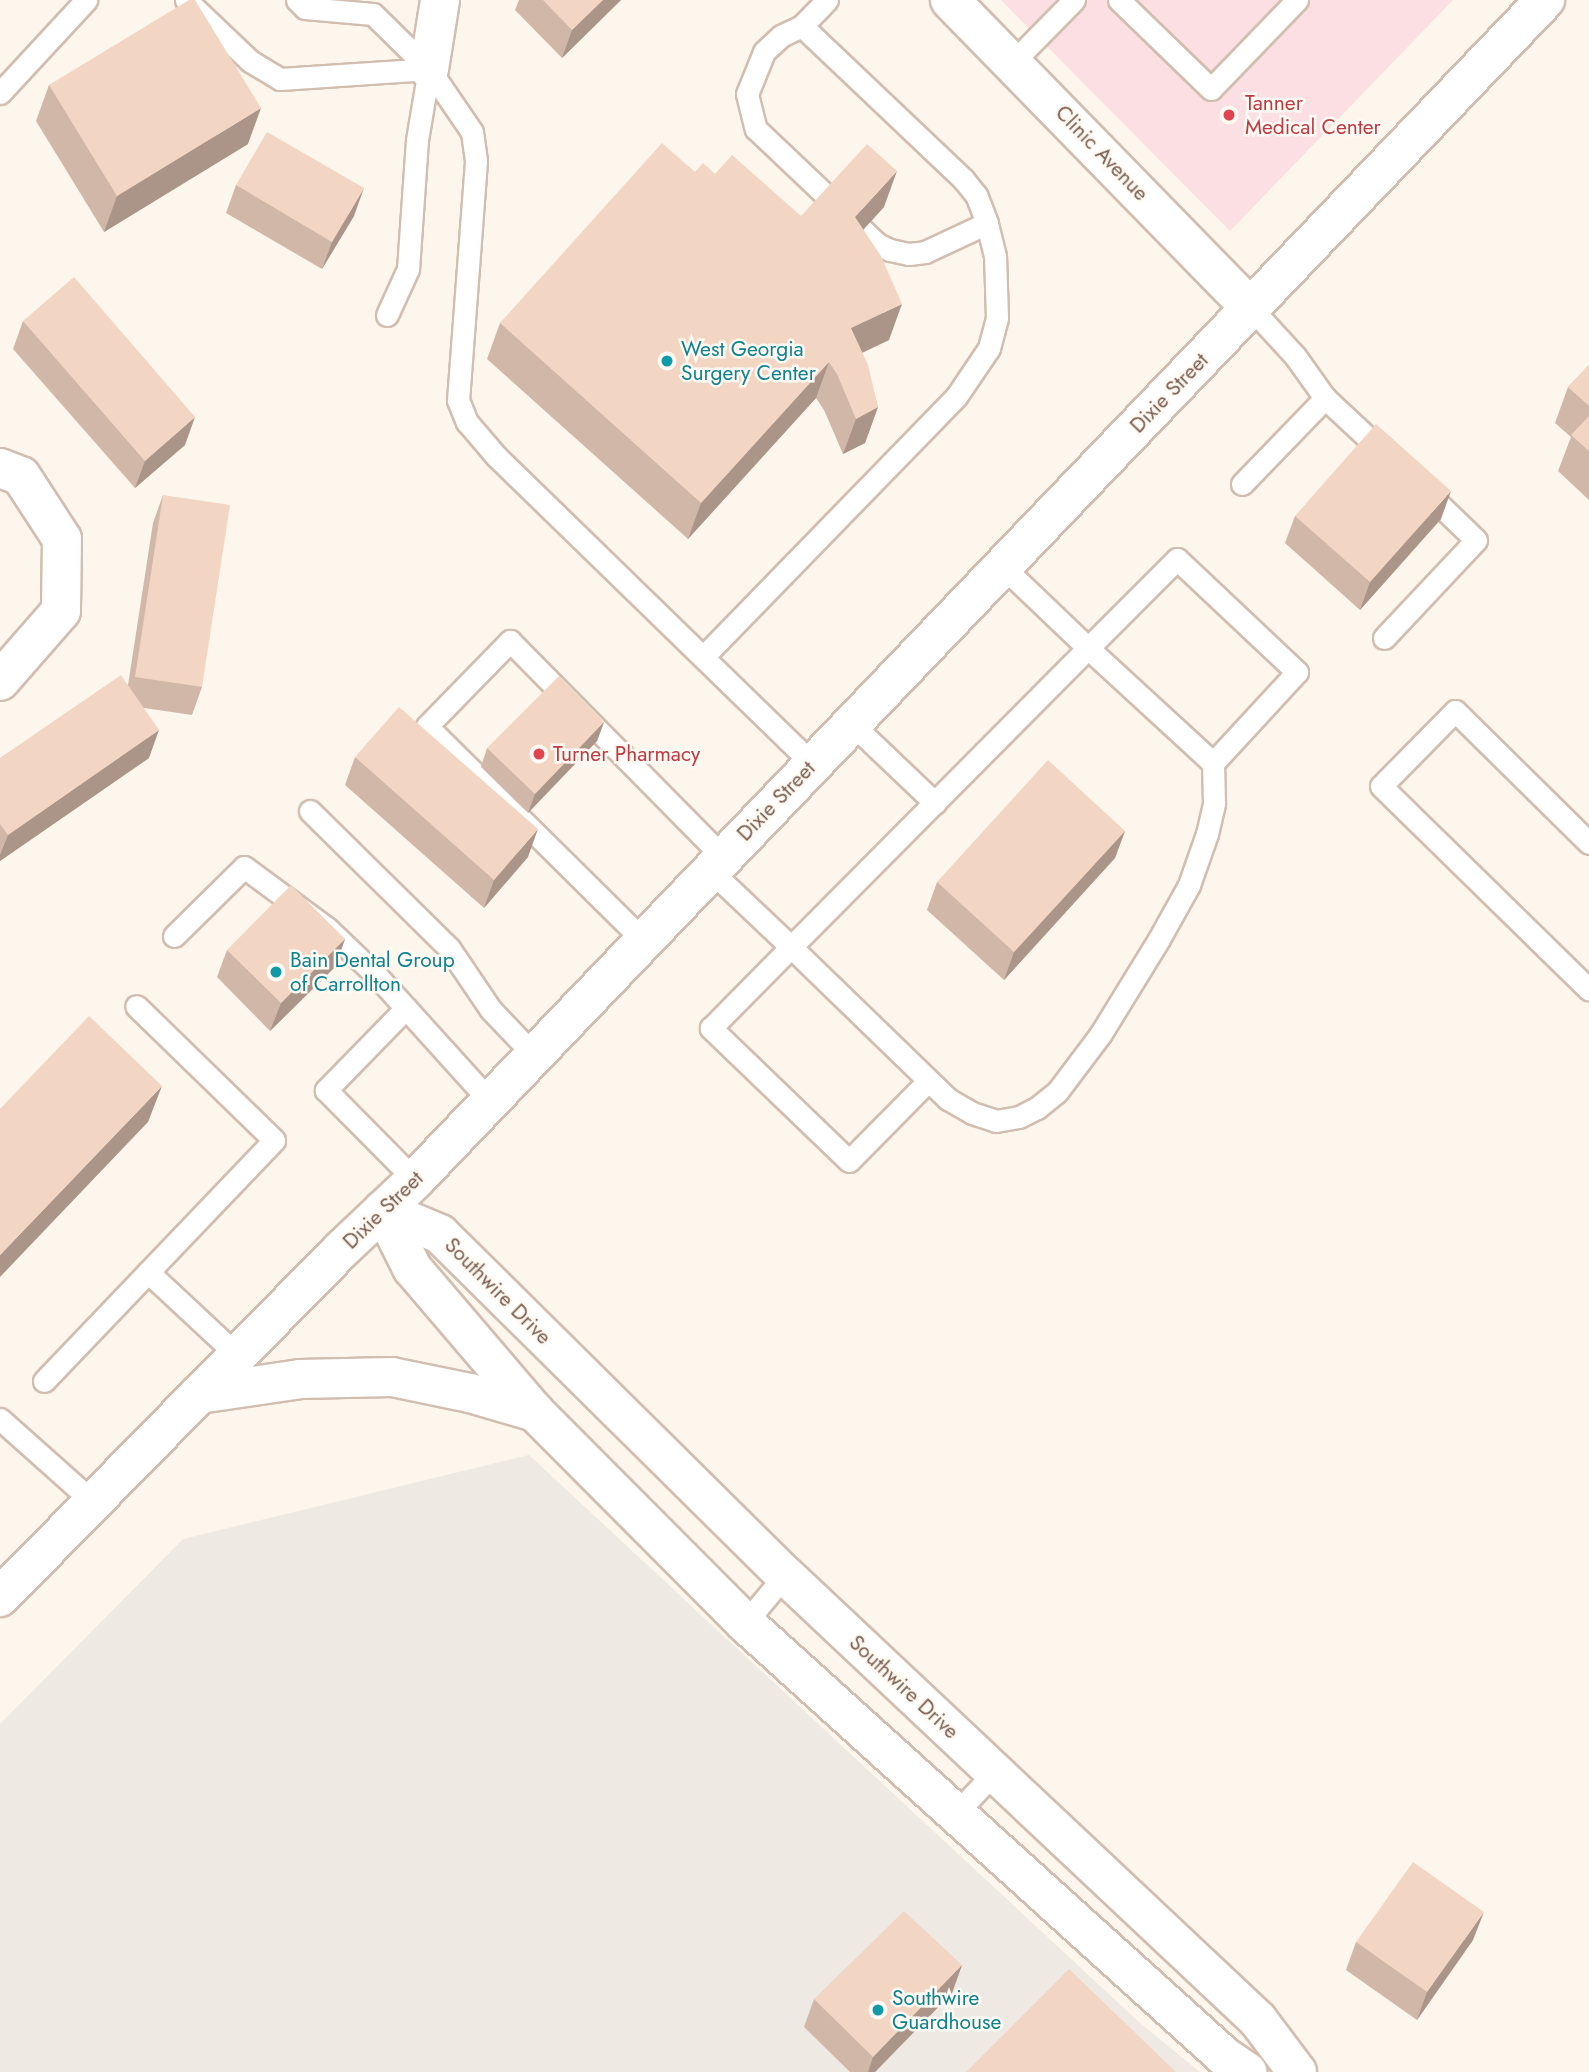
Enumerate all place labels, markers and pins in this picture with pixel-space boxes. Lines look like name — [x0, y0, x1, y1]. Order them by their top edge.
place label: Tanner Medical Center — [1245, 90, 1381, 140]
marker: Tanner Medical Center — [1219, 105, 1239, 125]
place label: West Georgia Surgery Center — [681, 336, 816, 386]
marker: West Georgia Surgery Center — [659, 353, 675, 369]
place label: Turner Pharmacy — [553, 741, 700, 767]
marker: Turner Pharmacy — [531, 746, 547, 762]
place label: Bain Dental Group of Carrollton — [290, 947, 455, 997]
marker: Bain Dental Group of Carrollton — [268, 964, 284, 980]
place label: Southwire Guardhouse — [892, 1985, 1001, 2035]
marker: Southwire Guardhouse — [870, 2002, 886, 2018]

